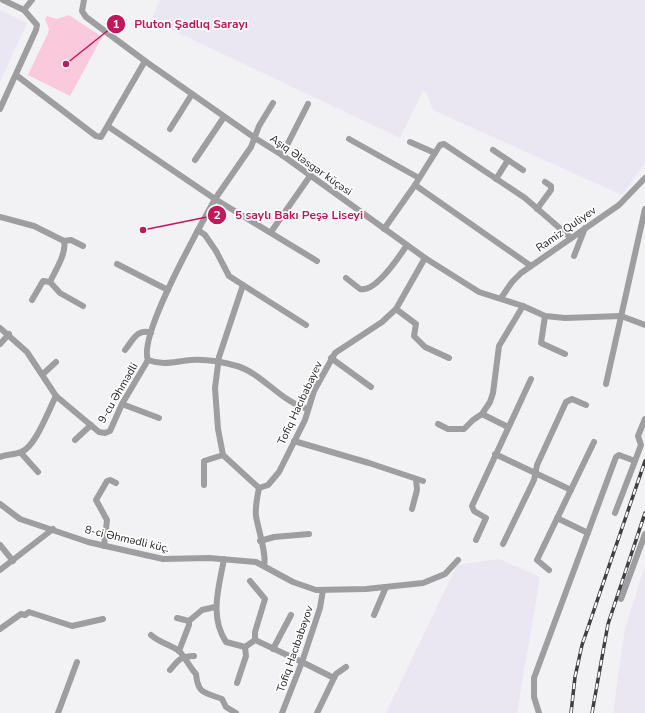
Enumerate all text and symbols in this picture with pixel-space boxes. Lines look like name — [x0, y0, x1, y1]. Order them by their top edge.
callout: Pluton Şadlıq Sarayı — [106, 12, 256, 36]
text: 1 — [112, 16, 120, 32]
text: Pluton Şadlıq Sarayı — [134, 16, 248, 32]
street label: Aşıq Ələsgər küçəsi — [267, 131, 355, 199]
street label: Ramiz Quliyev — [533, 202, 599, 255]
callout: 5 saylı Bakı Peşə Liseyi — [207, 203, 371, 227]
text: 2 — [213, 207, 221, 223]
text: 5 saylı Bakı Peşə Liseyi — [235, 207, 363, 223]
street label: Tofiq Hacıbabayev — [274, 359, 326, 447]
street label: 9-cu Əhmədli — [95, 360, 141, 426]
street label: 8-ci Əhmədli küç. — [83, 522, 171, 556]
street label: Tofiq Hacıbabəyov — [273, 603, 317, 694]

